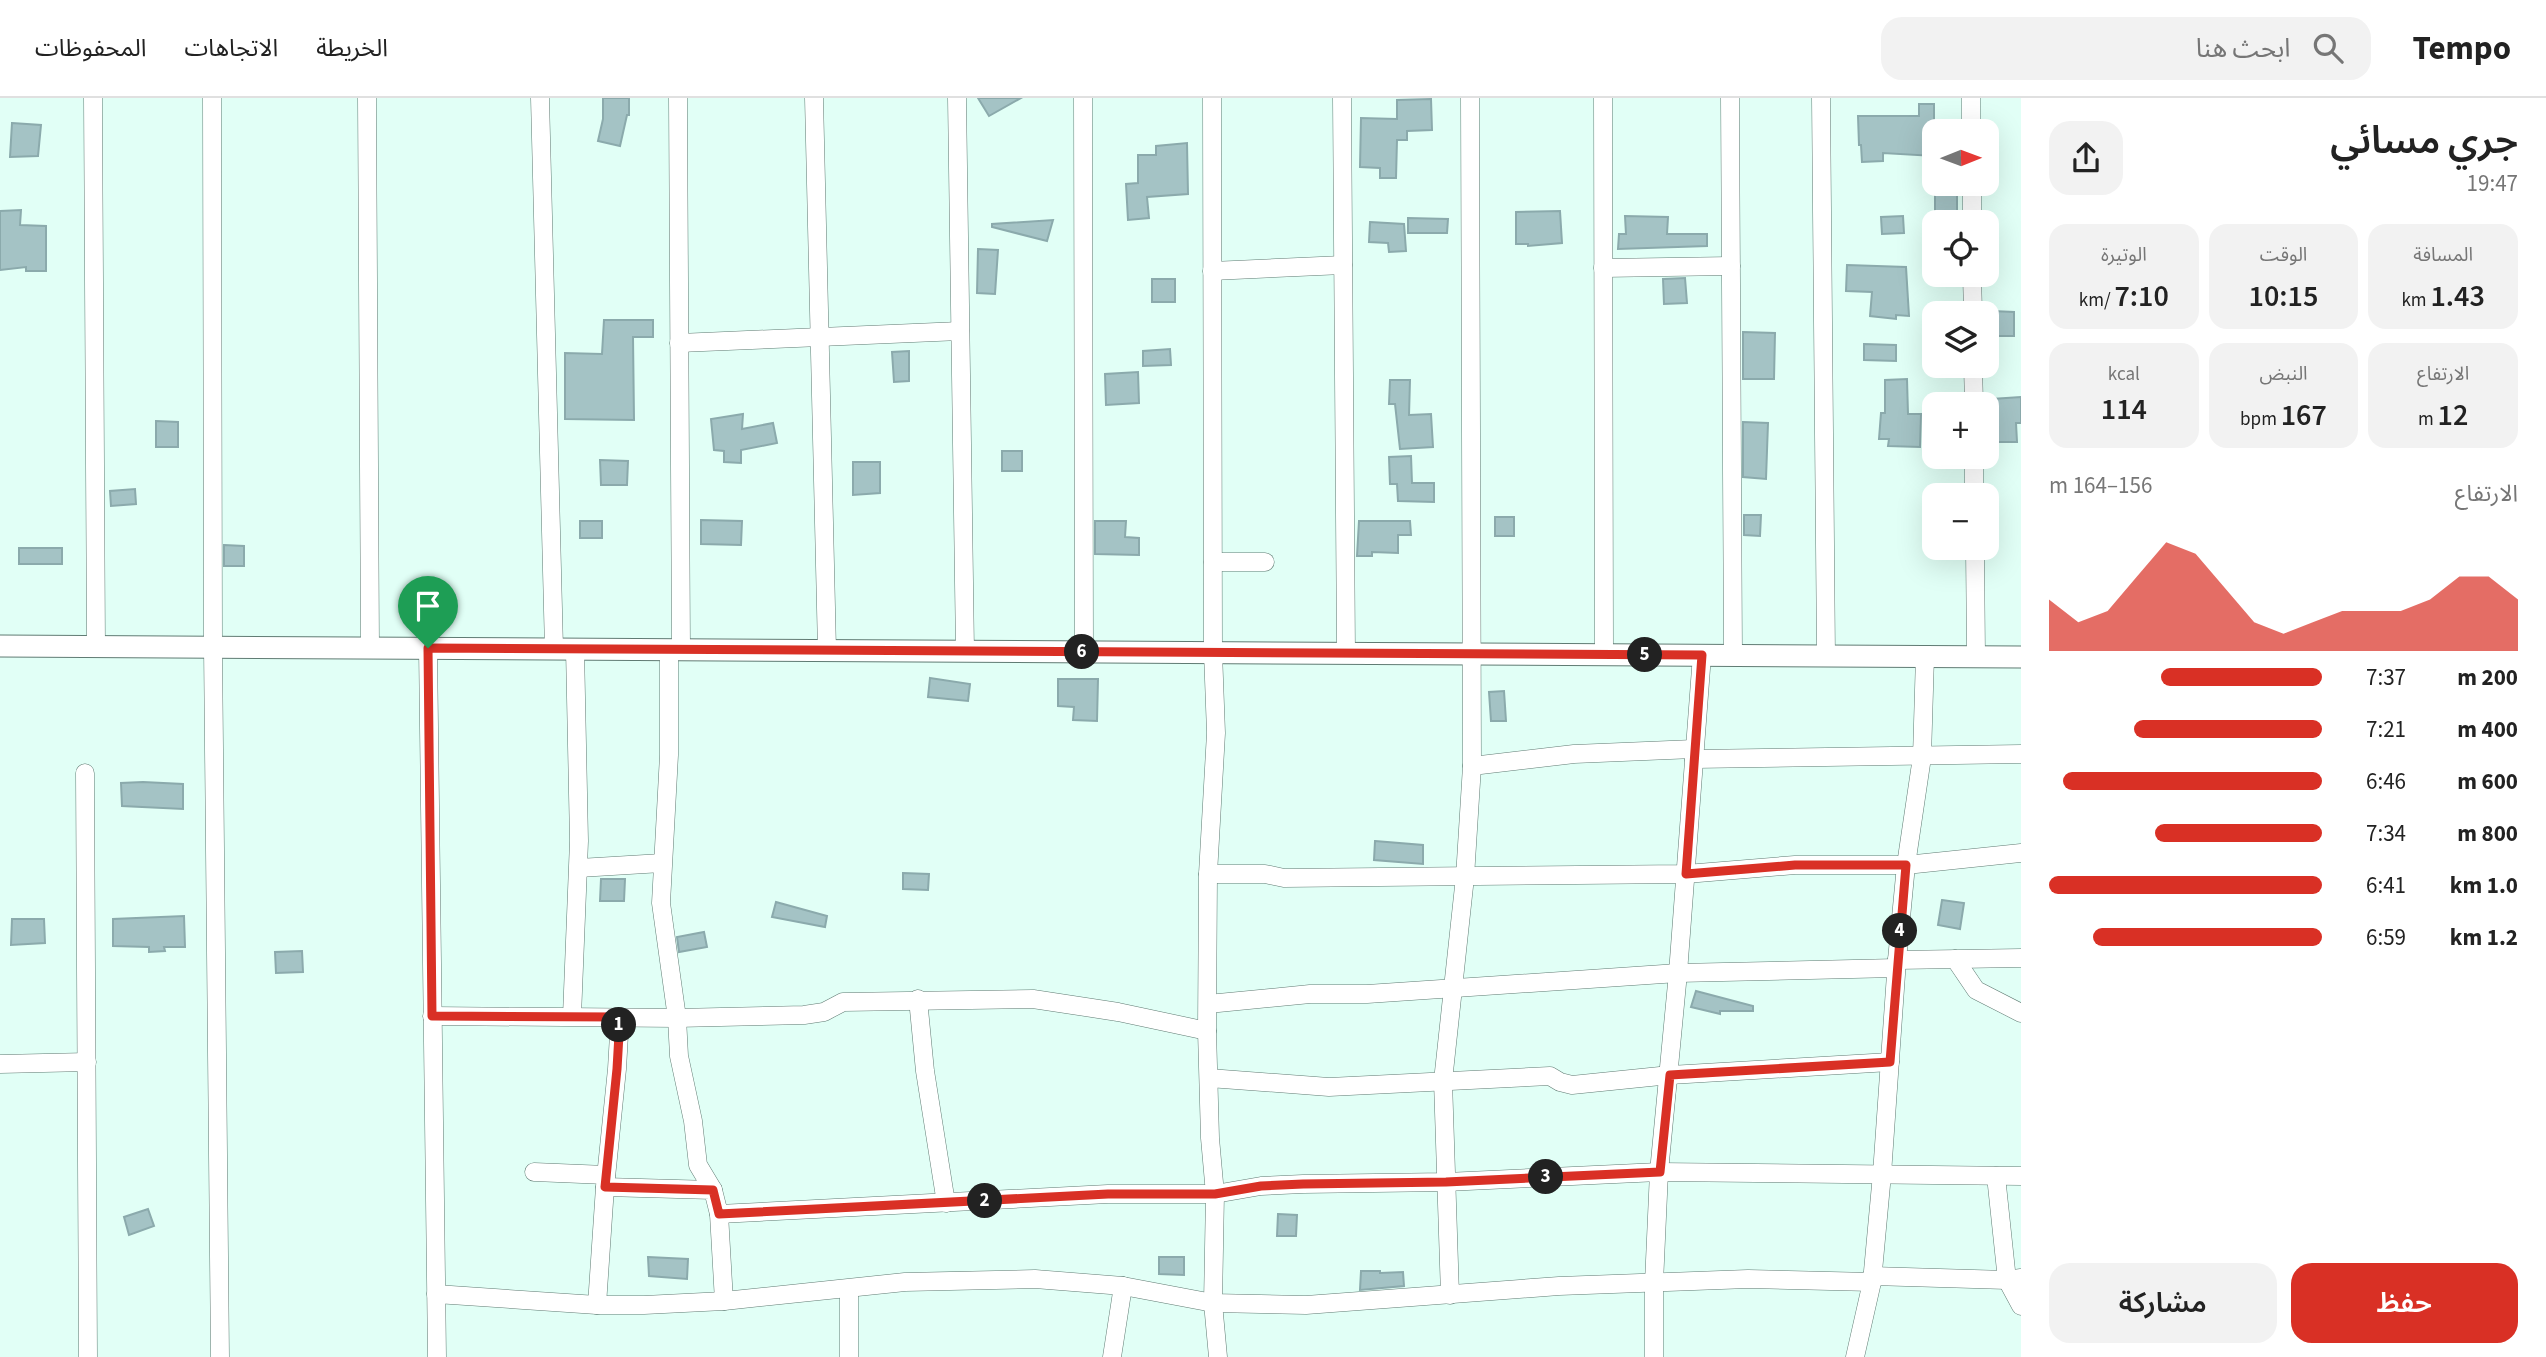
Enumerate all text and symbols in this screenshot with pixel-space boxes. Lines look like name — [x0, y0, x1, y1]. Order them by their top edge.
search box — [1881, 17, 2371, 80]
text: Tempo — [2413, 25, 2511, 72]
icon: search — [2309, 29, 2347, 67]
text: ابحث هنا — [2196, 30, 2291, 67]
text: المحفوظات — [35, 31, 146, 66]
text: الاتجاهات — [184, 31, 278, 66]
text: الخريطة — [316, 31, 388, 66]
text: جري مسائي — [2330, 114, 2518, 168]
north arrow — [1922, 119, 1998, 196]
map controls — [1922, 119, 1999, 560]
button: share — [2049, 121, 2123, 195]
text: 19:47 — [2467, 167, 2518, 200]
button: locate — [1922, 210, 1999, 287]
text: الوتيرة — [2101, 242, 2147, 269]
text: الوقت — [2260, 242, 2307, 269]
text: المسافة — [2413, 242, 2473, 269]
text: 7:10 — [2114, 275, 2169, 318]
text: 10:15 — [2249, 275, 2318, 318]
text: 1.43 — [2430, 275, 2485, 318]
text: /km — [2079, 287, 2114, 314]
text: km — [2401, 287, 2430, 314]
button: layers — [1922, 301, 1999, 378]
text: kcal — [2108, 361, 2140, 388]
text: النبض — [2259, 361, 2308, 388]
text: الارتفاع — [2417, 361, 2469, 388]
text: 114 — [2101, 388, 2147, 431]
button: + — [1922, 392, 1999, 469]
text: 167 — [2281, 394, 2327, 437]
text: 12 — [2438, 394, 2468, 437]
text: bpm — [2240, 406, 2281, 433]
text: m — [2418, 406, 2438, 433]
text: 156–164 m — [2049, 469, 2152, 502]
text: الارتفاع — [2455, 477, 2518, 510]
button: − — [1922, 483, 1999, 560]
pin — [398, 576, 458, 648]
icon: arrive — [409, 587, 447, 625]
pin: 6 — [1064, 634, 1100, 670]
text: 6 — [1076, 638, 1087, 665]
pin: 5 — [1628, 638, 1662, 672]
text: 5 — [1639, 641, 1650, 668]
text: 7:37 — [2366, 661, 2406, 694]
text: 200 m — [2457, 661, 2518, 694]
text: 7:21 — [2366, 713, 2406, 746]
text: 400 m — [2457, 713, 2518, 746]
text: 6:46 — [2366, 765, 2406, 798]
text: 600 m — [2457, 765, 2518, 798]
text: 7:34 — [2366, 817, 2406, 850]
text: 800 m — [2457, 817, 2518, 850]
text: 6:41 — [2366, 869, 2406, 902]
text: 1.0 km — [2450, 869, 2518, 902]
pin: 4 — [1882, 914, 1918, 948]
text: 4 — [1894, 917, 1905, 944]
text: 6:59 — [2366, 921, 2406, 954]
text: 1.2 km — [2450, 921, 2518, 954]
pin: 1 — [602, 1007, 636, 1042]
text: 1 — [613, 1011, 624, 1038]
pin: 3 — [1528, 1160, 1564, 1194]
text: 3 — [1540, 1163, 1551, 1190]
pin: 2 — [968, 1184, 1002, 1218]
text: 2 — [979, 1187, 990, 1214]
button: مشاركة — [2049, 1263, 2277, 1343]
button: حفظ — [2291, 1263, 2518, 1343]

